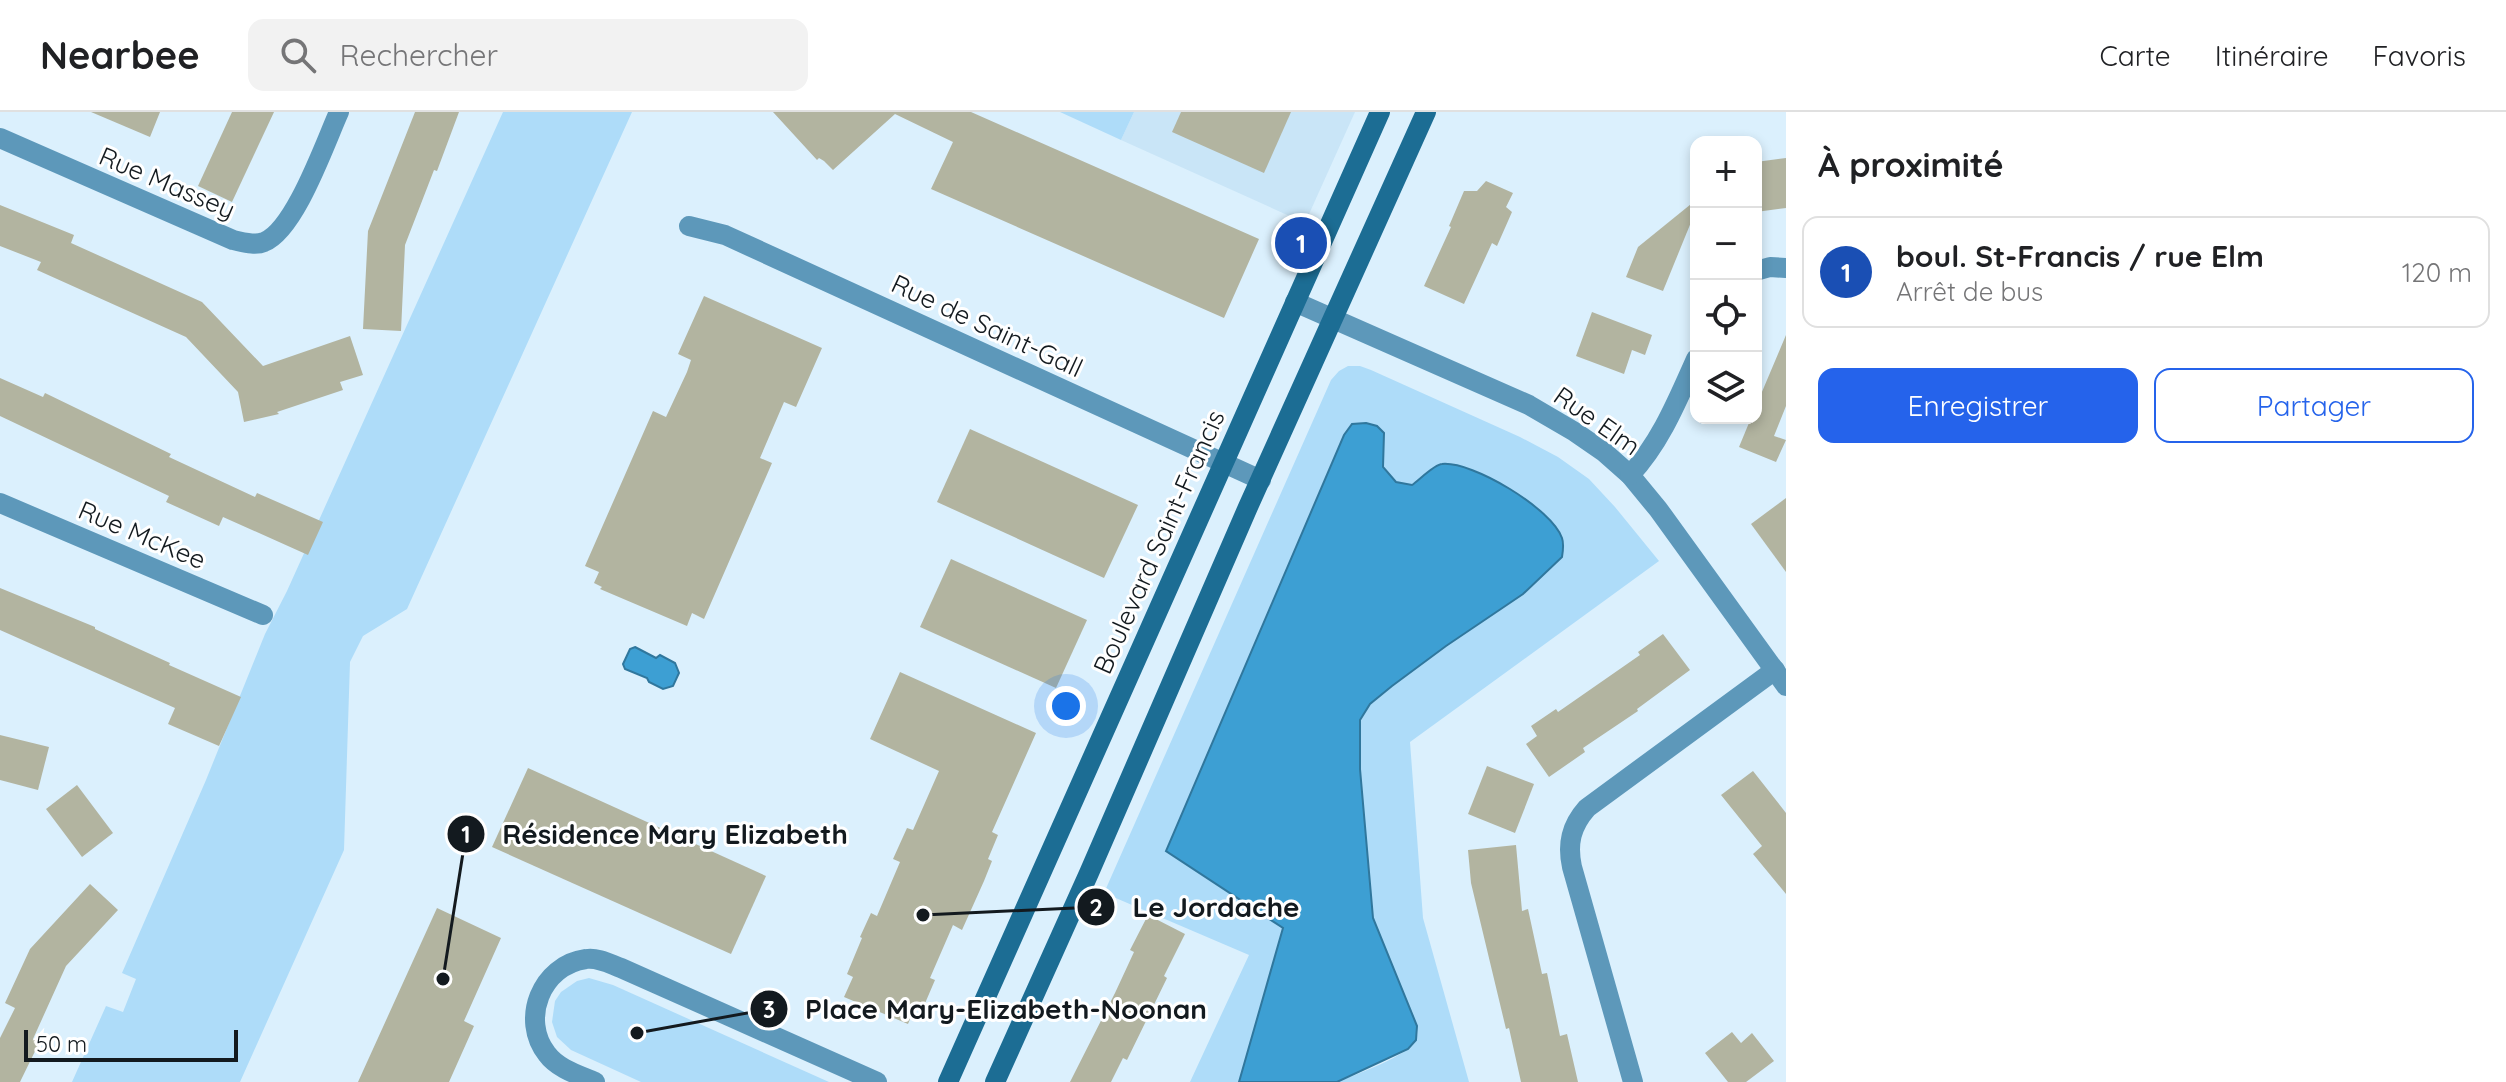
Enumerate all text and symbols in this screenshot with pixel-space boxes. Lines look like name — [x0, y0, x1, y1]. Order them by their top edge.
search box — [248, 19, 808, 91]
text: Nearbee — [40, 31, 200, 79]
icon: search — [276, 33, 320, 77]
text: Rechercher — [340, 36, 498, 74]
text: Carte — [2099, 38, 2171, 73]
text: Itinéraire — [2215, 38, 2329, 73]
text: Favoris — [2373, 38, 2466, 73]
map controls — [1690, 136, 1762, 424]
button: + — [1690, 136, 1762, 208]
street label: Rue Massey — [94, 139, 240, 226]
text: À proximité — [1818, 143, 2004, 186]
button: − — [1690, 208, 1762, 280]
pin: 1 — [1275, 213, 1327, 273]
text: boul. St-Francis / rue Elm — [1896, 237, 2264, 275]
text: 1 — [1841, 256, 1851, 289]
text: 120 m — [2402, 256, 2472, 289]
street label: Rue de Saint-Gall — [886, 267, 1088, 384]
text: Arrêt de bus — [1896, 275, 2043, 308]
button: locate — [1690, 280, 1762, 352]
button: layers — [1690, 352, 1762, 424]
button: Enregistrer — [1818, 368, 2138, 443]
button: Partager — [2154, 368, 2474, 443]
street label: Rue Elm — [1548, 379, 1647, 462]
street label: Boulevard Saint-Francis — [1085, 405, 1232, 679]
street label: Rue McKee — [74, 493, 211, 576]
your location — [1046, 686, 1086, 726]
callout: Résidence Mary Elizabeth — [446, 808, 864, 860]
text: Résidence Mary Elizabeth — [502, 816, 848, 851]
text: 1 — [461, 819, 471, 849]
callout: Le Jordache — [1076, 881, 1315, 933]
text: Le Jordache — [1132, 889, 1300, 924]
text: 2 — [1089, 892, 1103, 922]
callout: Place Mary-Elizabeth-Noonan — [749, 983, 1223, 1035]
text: Place Mary-Elizabeth-Noonan — [805, 991, 1207, 1026]
text: 3 — [763, 994, 775, 1024]
scale bar — [24, 1026, 238, 1062]
text: 50 m — [36, 1030, 87, 1058]

